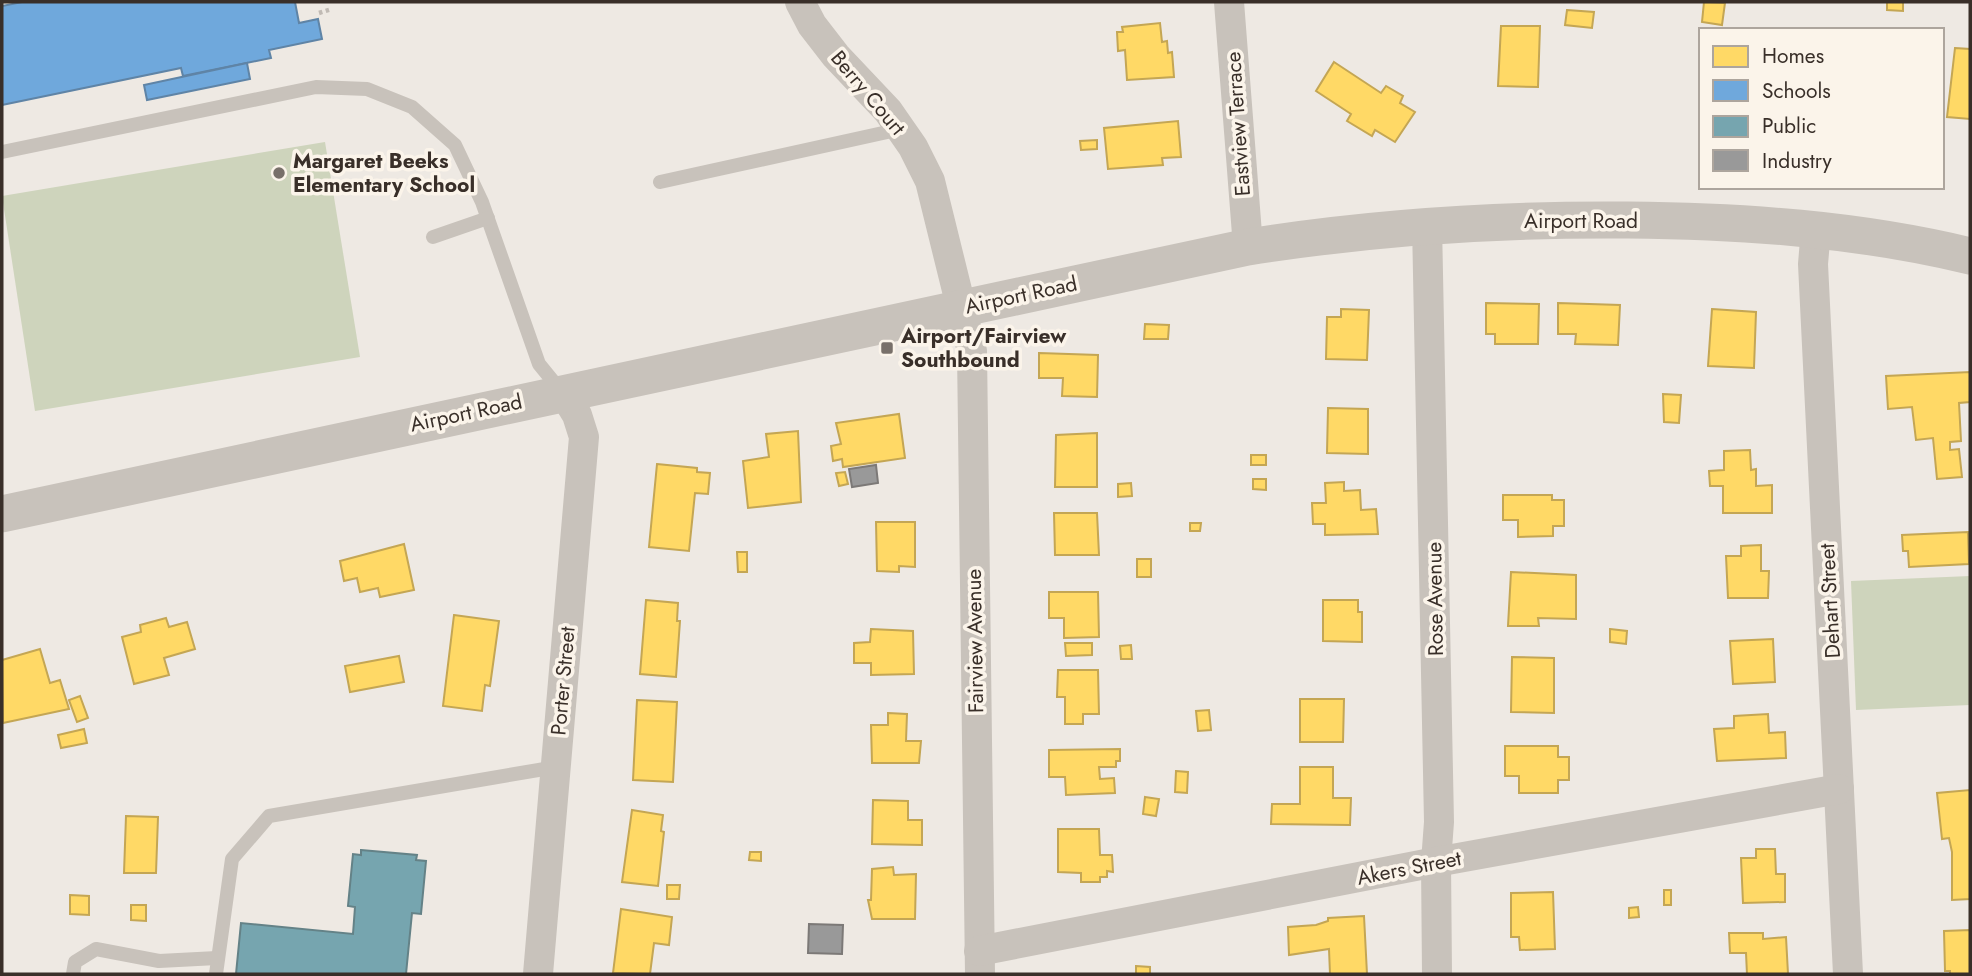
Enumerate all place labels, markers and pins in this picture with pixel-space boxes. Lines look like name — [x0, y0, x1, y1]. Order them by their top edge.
place label: Margaret Beeks Elementary School — [293, 146, 475, 200]
marker: Margaret Beeks Elementary School — [271, 165, 287, 181]
place label: Airport/Fairview Southbound — [900, 321, 1067, 375]
marker: Airport/Fairview Southbound — [879, 340, 895, 356]

